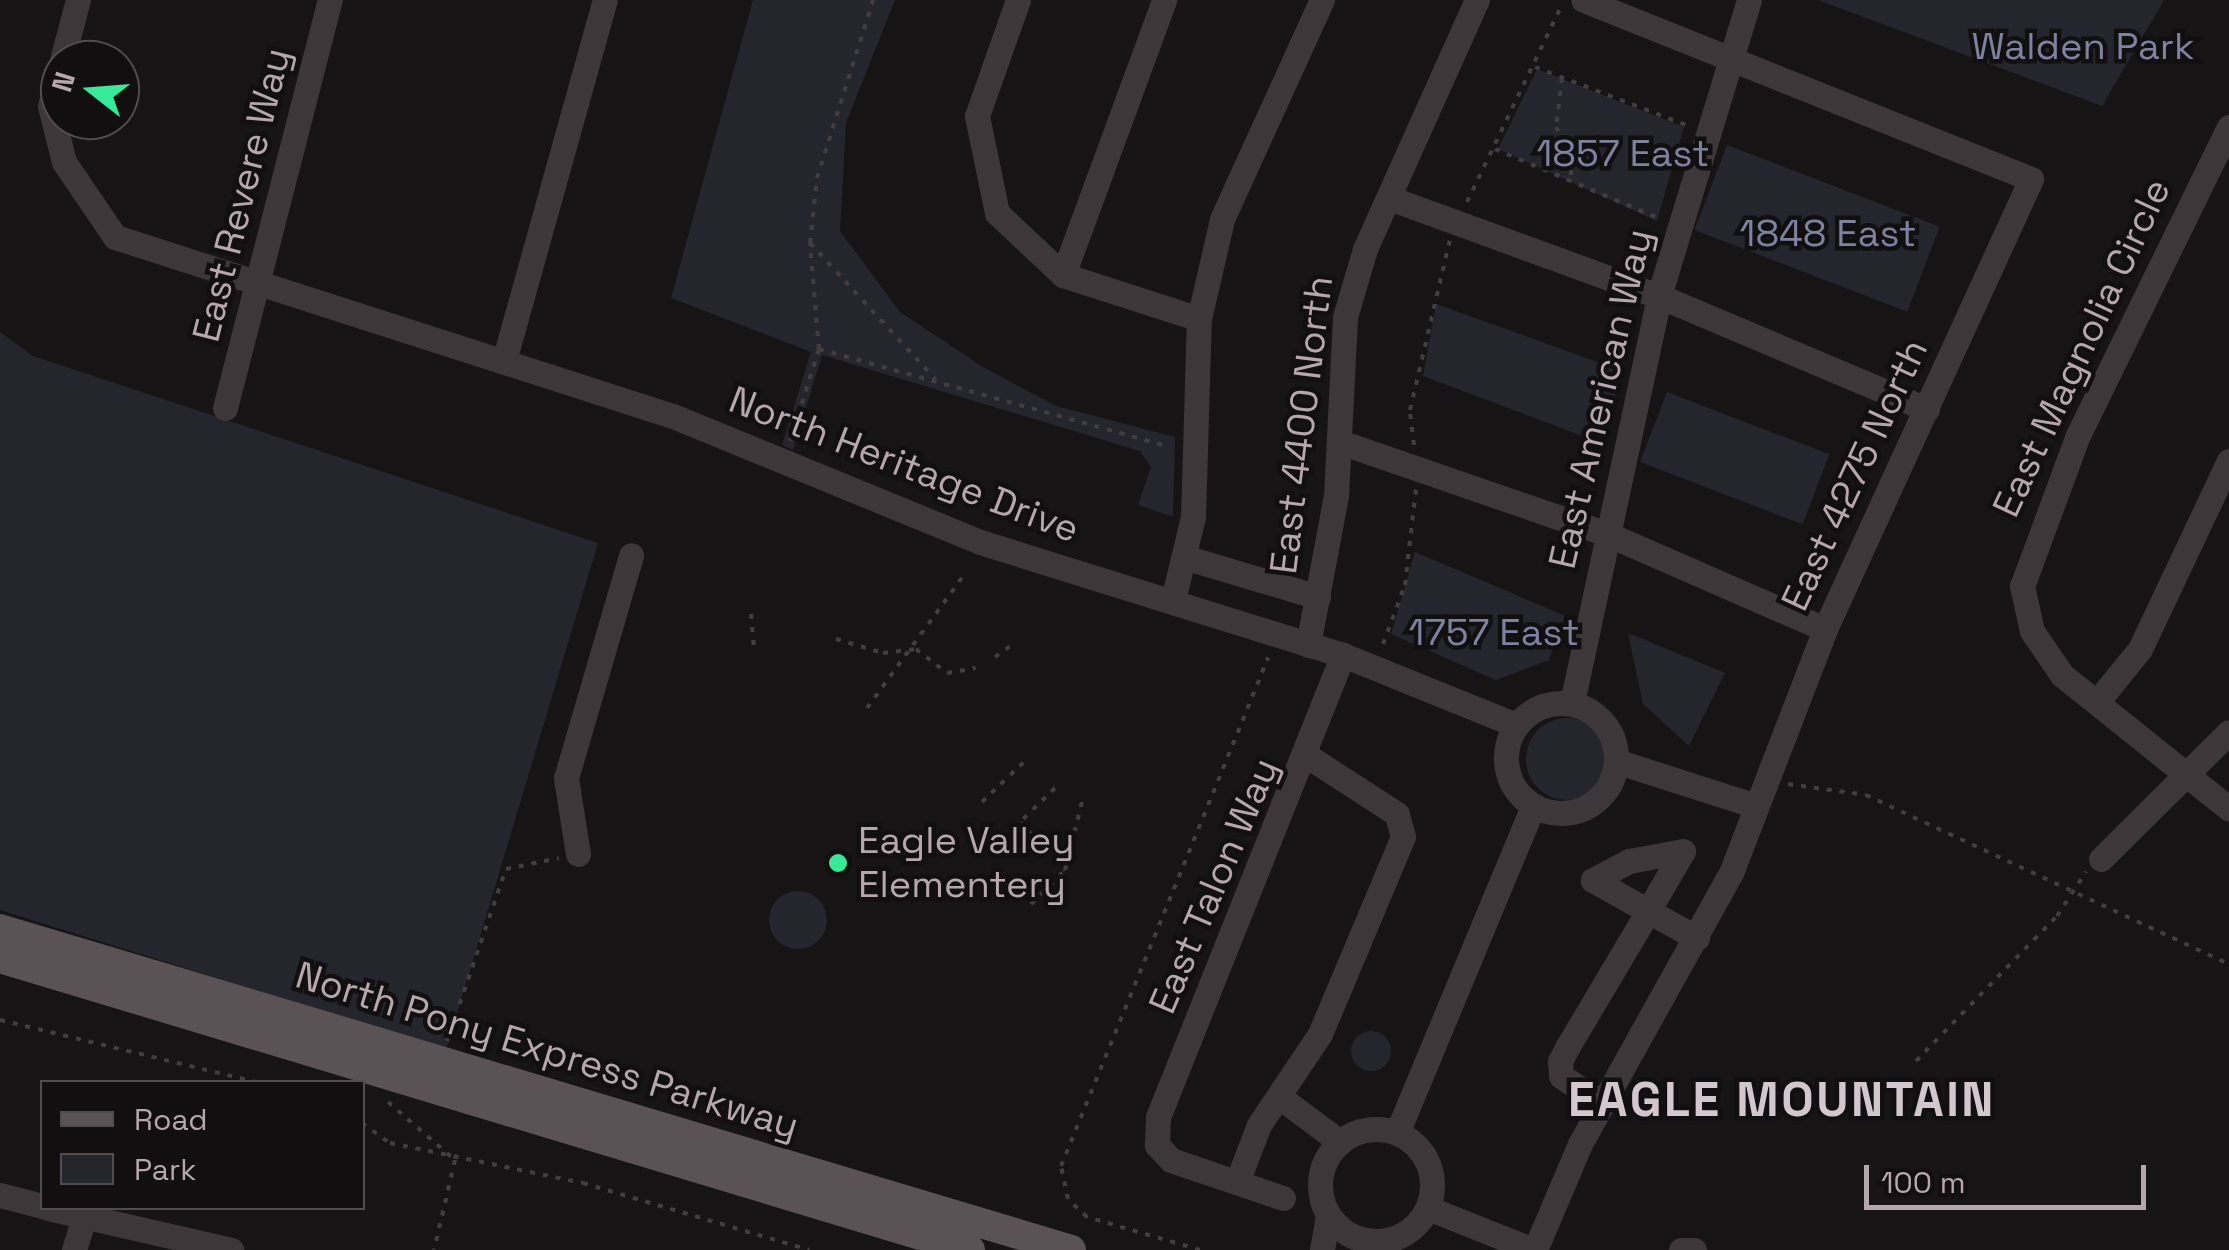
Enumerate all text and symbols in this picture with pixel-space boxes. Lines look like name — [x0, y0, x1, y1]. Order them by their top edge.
park label: Walden Park — [1971, 24, 2195, 70]
north arrow — [40, 40, 140, 140]
street label: East Revere Way — [183, 43, 301, 347]
text: N — [43, 68, 83, 96]
park label: 1857 East — [1536, 131, 1710, 177]
street label: East Magnolia Circle — [1984, 172, 2180, 524]
park label: 1848 East — [1740, 211, 1916, 257]
street label: East American Way — [1540, 224, 1662, 574]
street label: East 4400 North — [1261, 273, 1343, 577]
street label: East 4275 North — [1772, 332, 1938, 618]
street label: North Heritage Drive — [723, 377, 1085, 553]
park label: 1757 East — [1409, 610, 1579, 656]
street label: East Talon Way — [1139, 751, 1289, 1021]
place label: Eagle Valley Elementery — [858, 818, 1075, 908]
marker: Eagle Valley Elementery — [827, 852, 849, 874]
street label: North Pony Express Parkway — [290, 953, 804, 1149]
district label: EAGLE MOUNTAIN — [1568, 1071, 1996, 1129]
legend — [40, 1080, 365, 1210]
text: Road — [134, 1100, 208, 1139]
scale bar — [1869, 1145, 2152, 1207]
text: Park — [134, 1150, 196, 1189]
text: 100 m — [1881, 1163, 1966, 1202]

